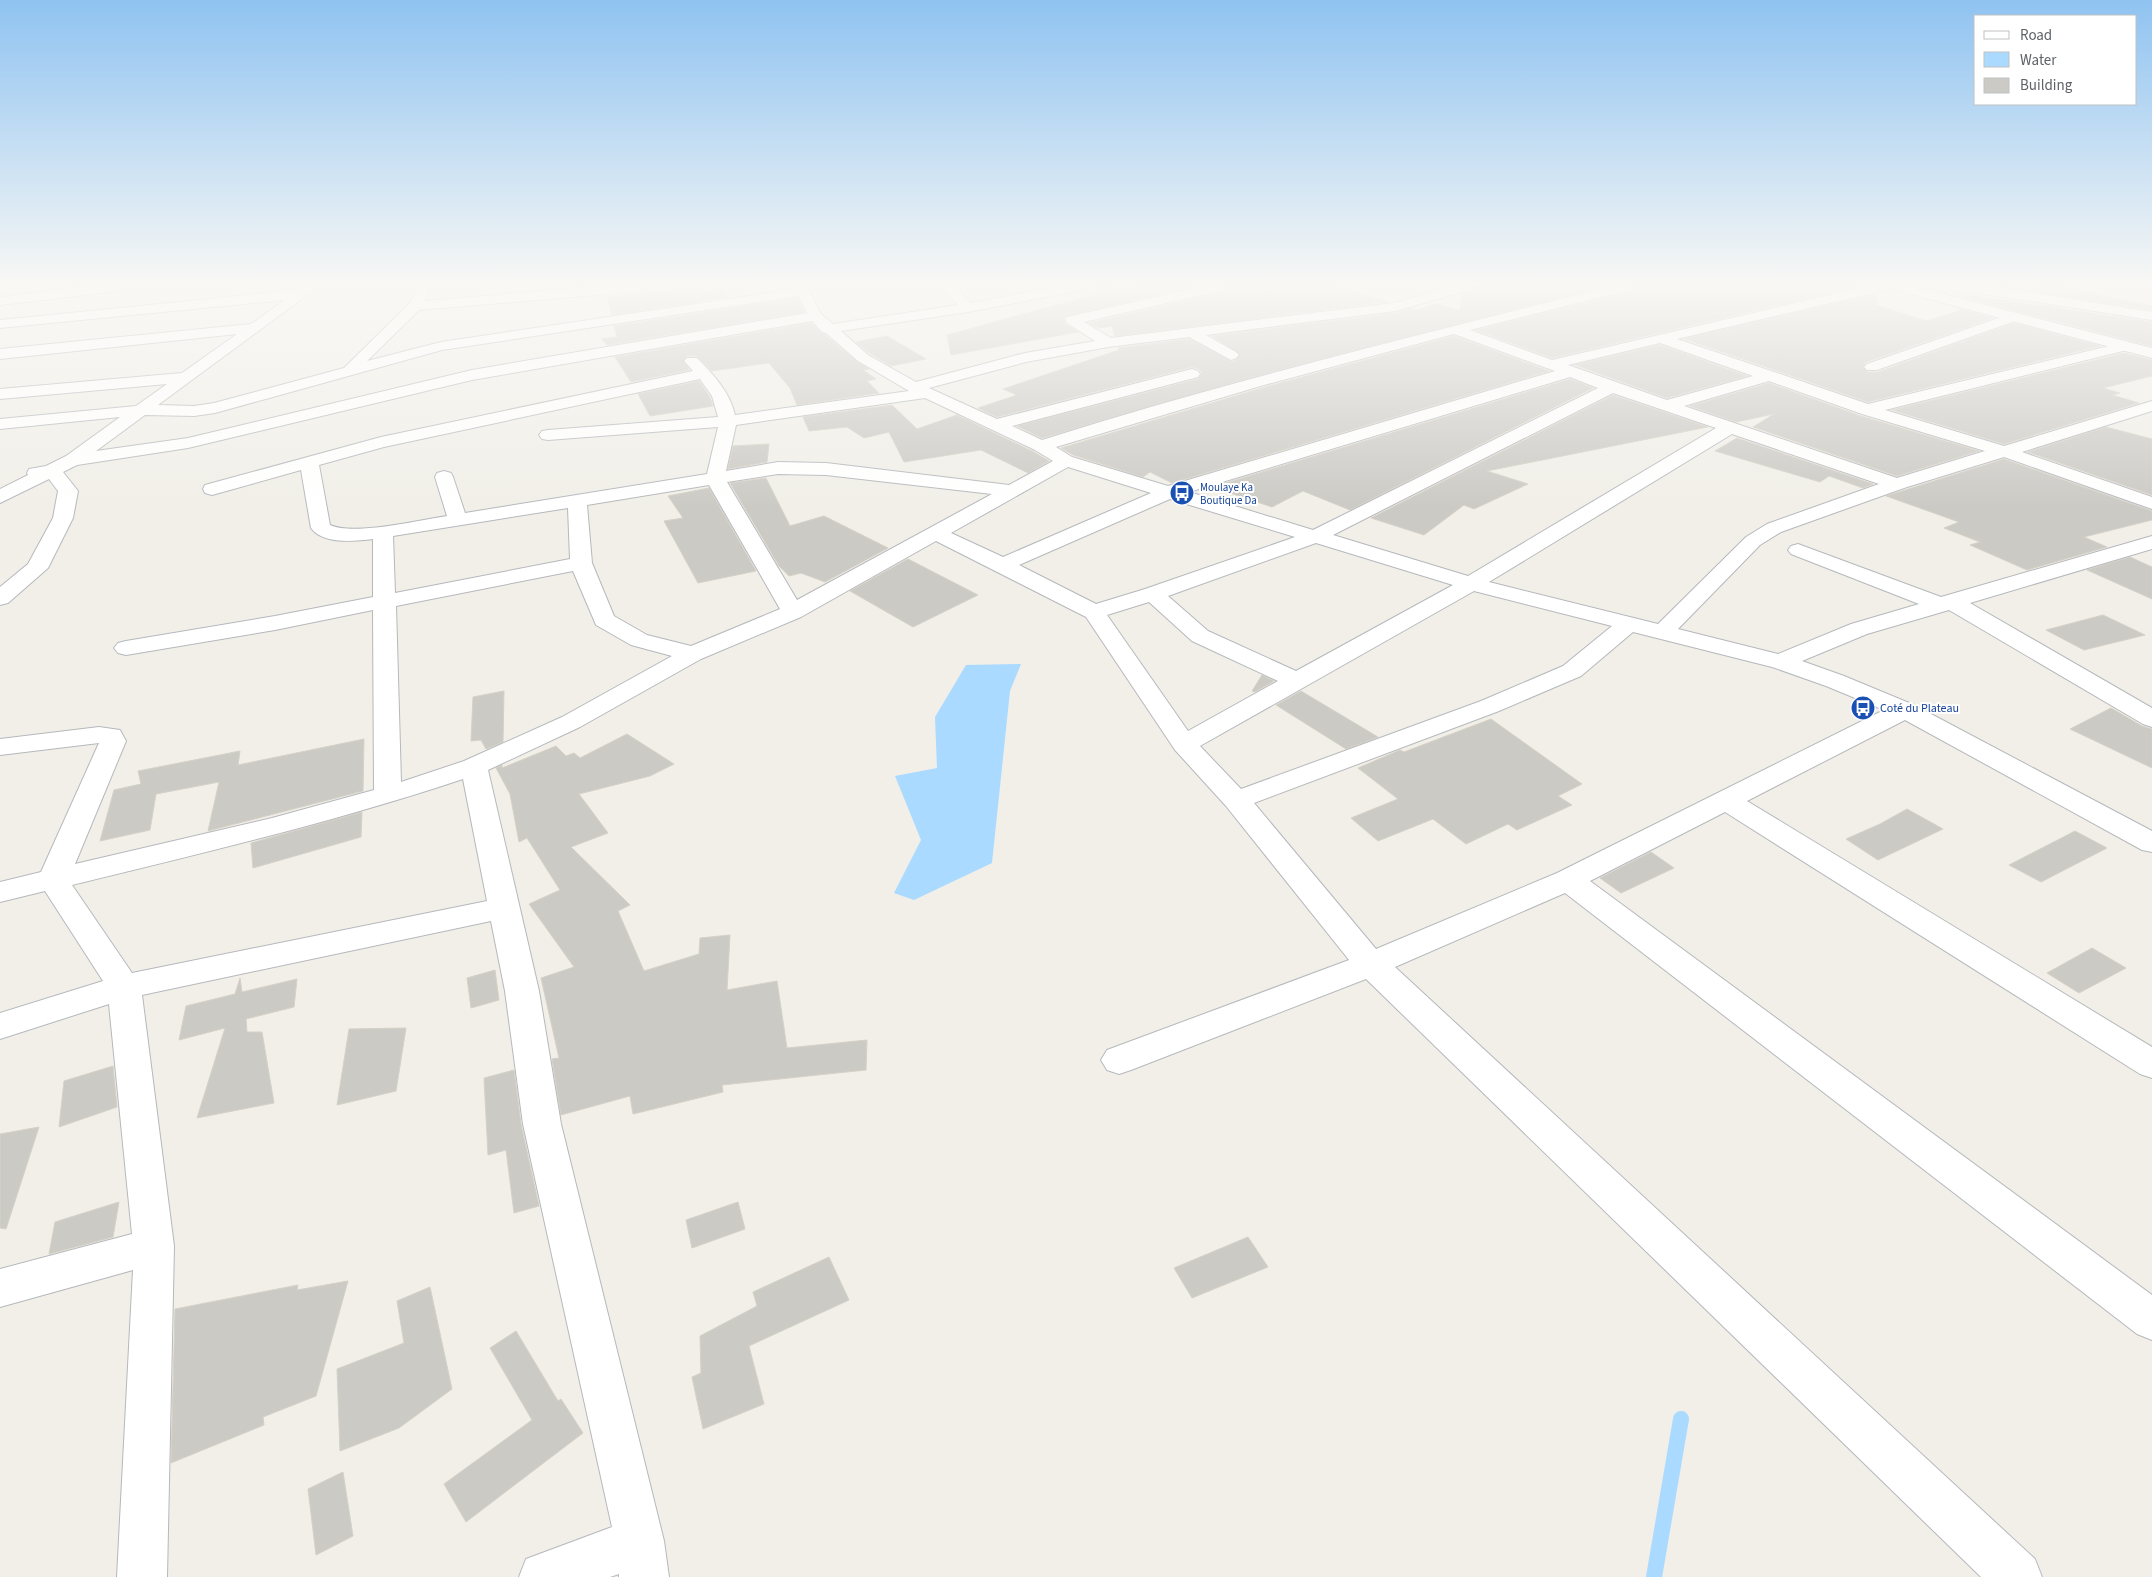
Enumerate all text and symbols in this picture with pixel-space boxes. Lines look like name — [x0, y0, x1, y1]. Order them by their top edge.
legend — [1974, 15, 2137, 105]
text: Road — [2020, 25, 2052, 46]
text: Water — [2020, 50, 2057, 71]
text: Building — [2020, 75, 2073, 96]
bus stop icon: Moulaye Ka Boutique Da — [1169, 480, 1195, 506]
place label: Moulaye Ka Boutique Da — [1200, 480, 1257, 508]
bus stop icon: Coté du Plateau — [1850, 695, 1876, 721]
place label: Coté du Plateau — [1880, 700, 1959, 717]

